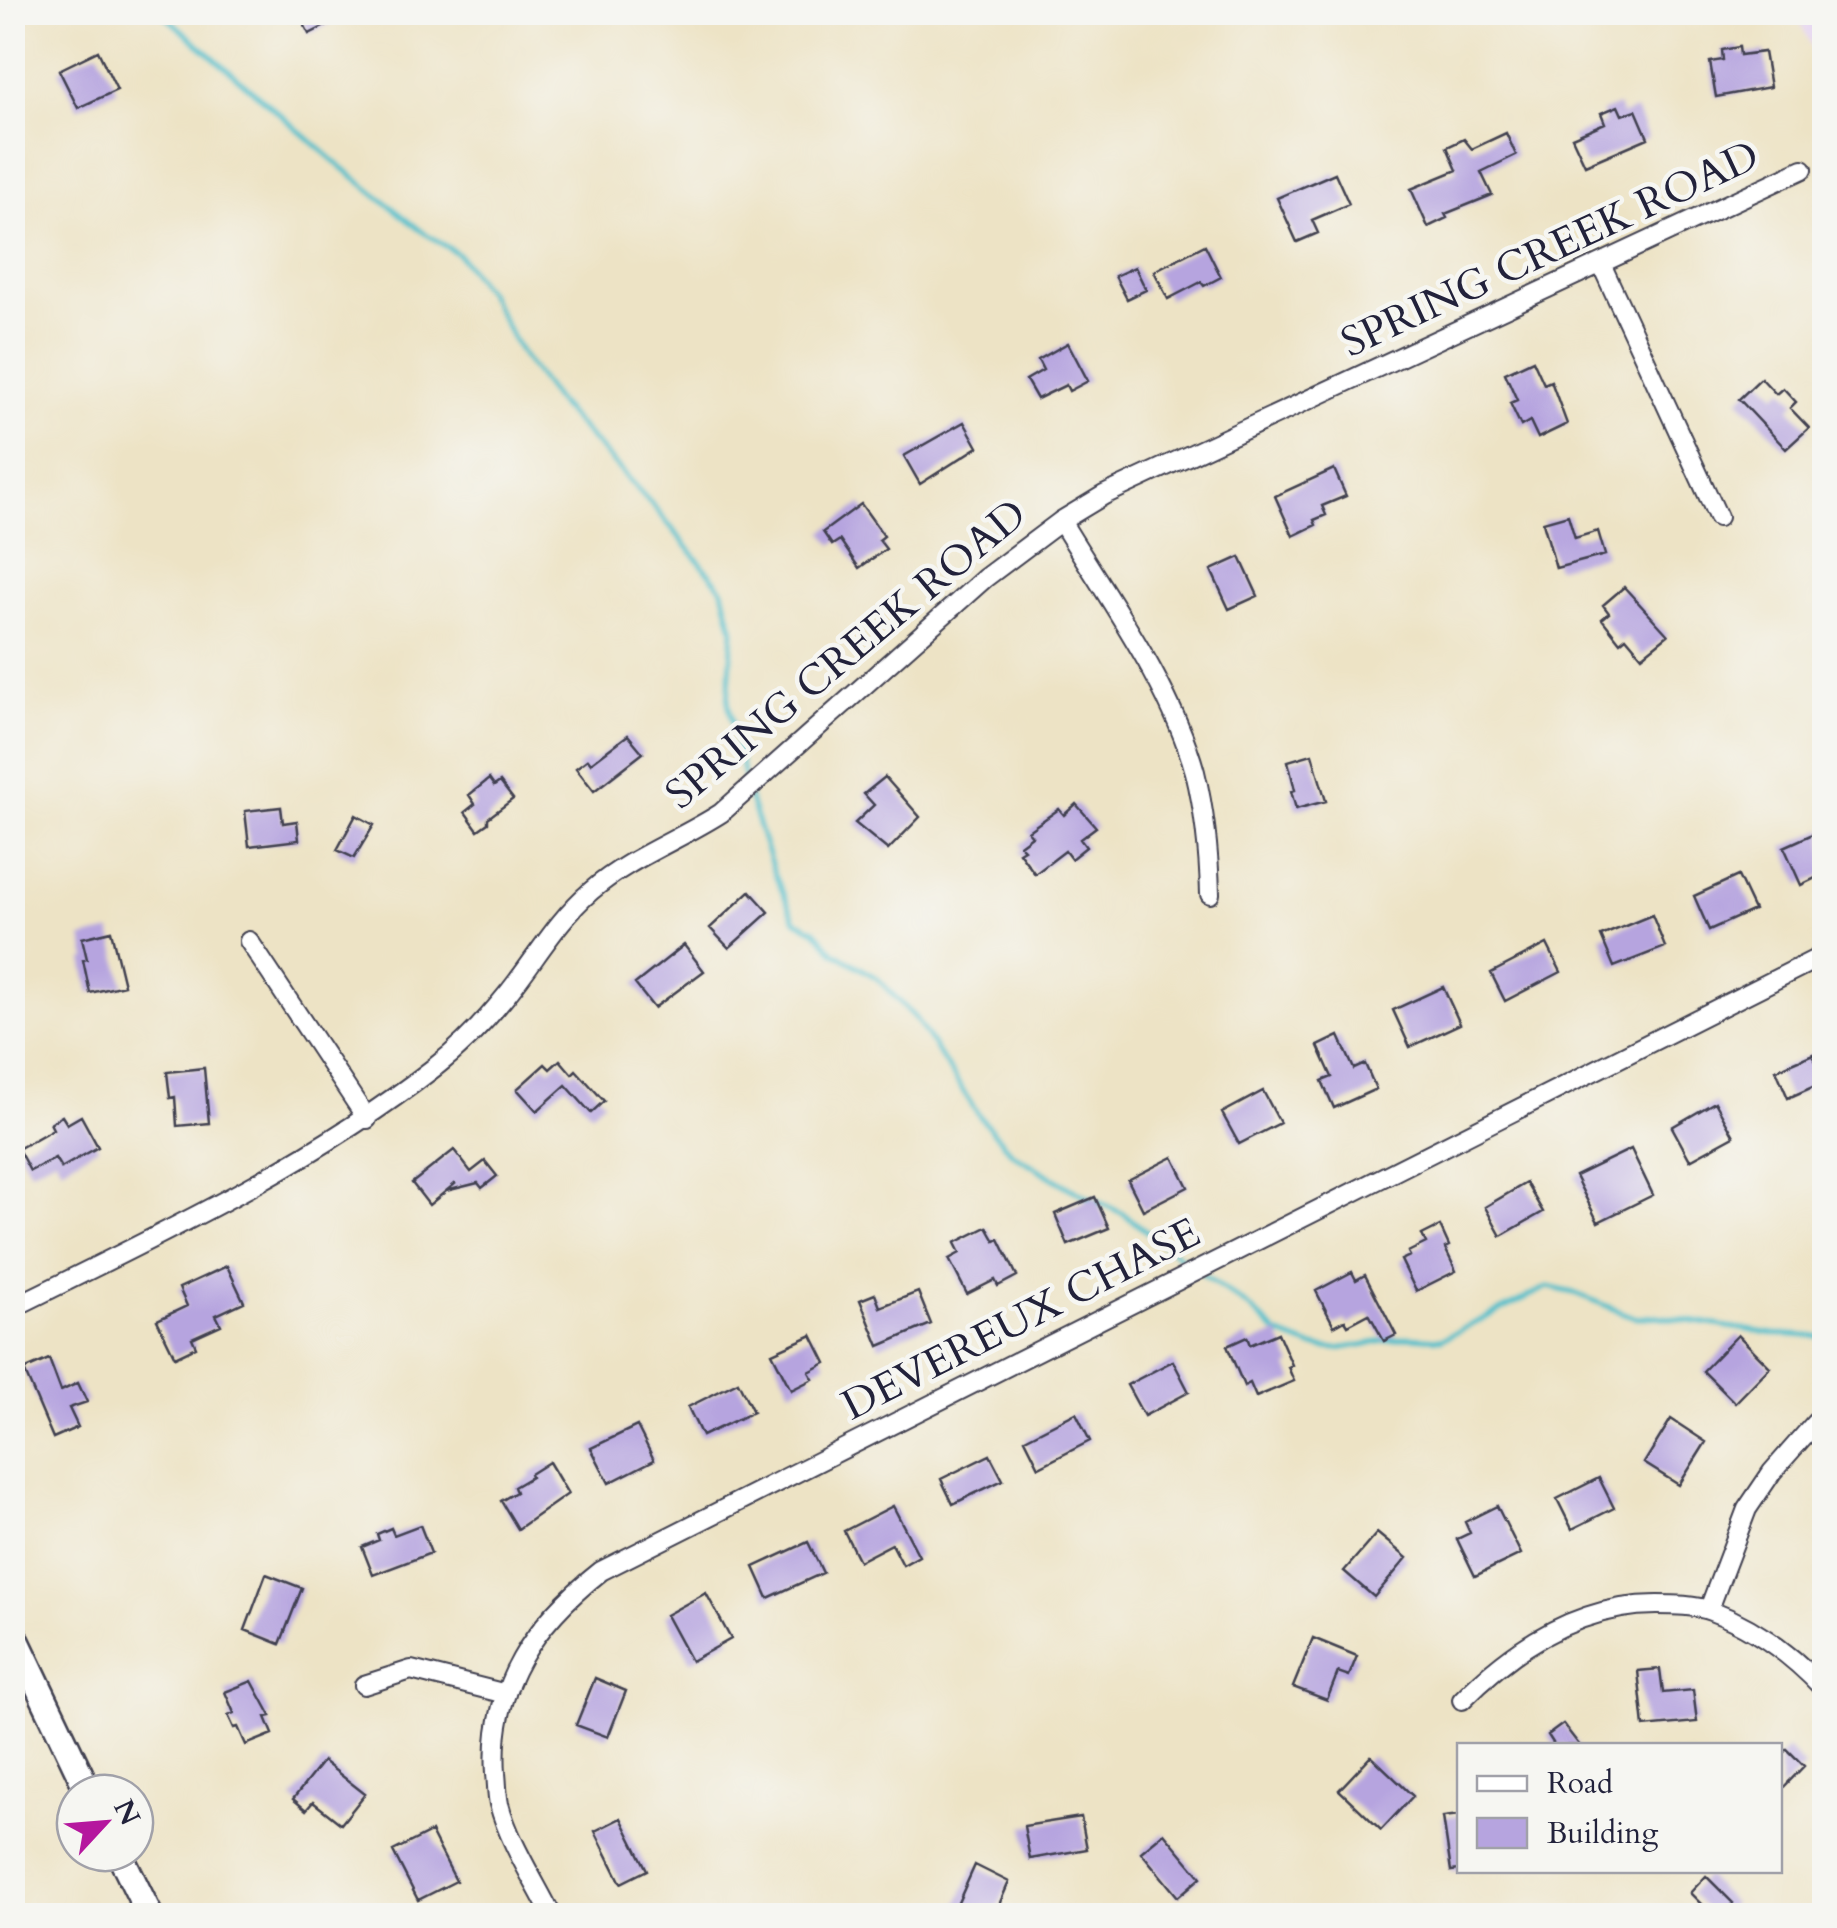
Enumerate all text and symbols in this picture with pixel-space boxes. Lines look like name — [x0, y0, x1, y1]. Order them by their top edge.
street label: SPRING CREEK ROAD — [1332, 127, 1768, 371]
street label: SPRING CREEK ROAD — [654, 486, 1038, 822]
street label: DEVEREUX CHASE — [832, 1204, 1210, 1434]
legend — [1457, 1743, 1782, 1873]
text: Road — [1547, 1763, 1613, 1804]
north arrow — [55, 1773, 155, 1873]
text: N — [104, 1793, 149, 1832]
text: Building — [1547, 1813, 1658, 1854]

